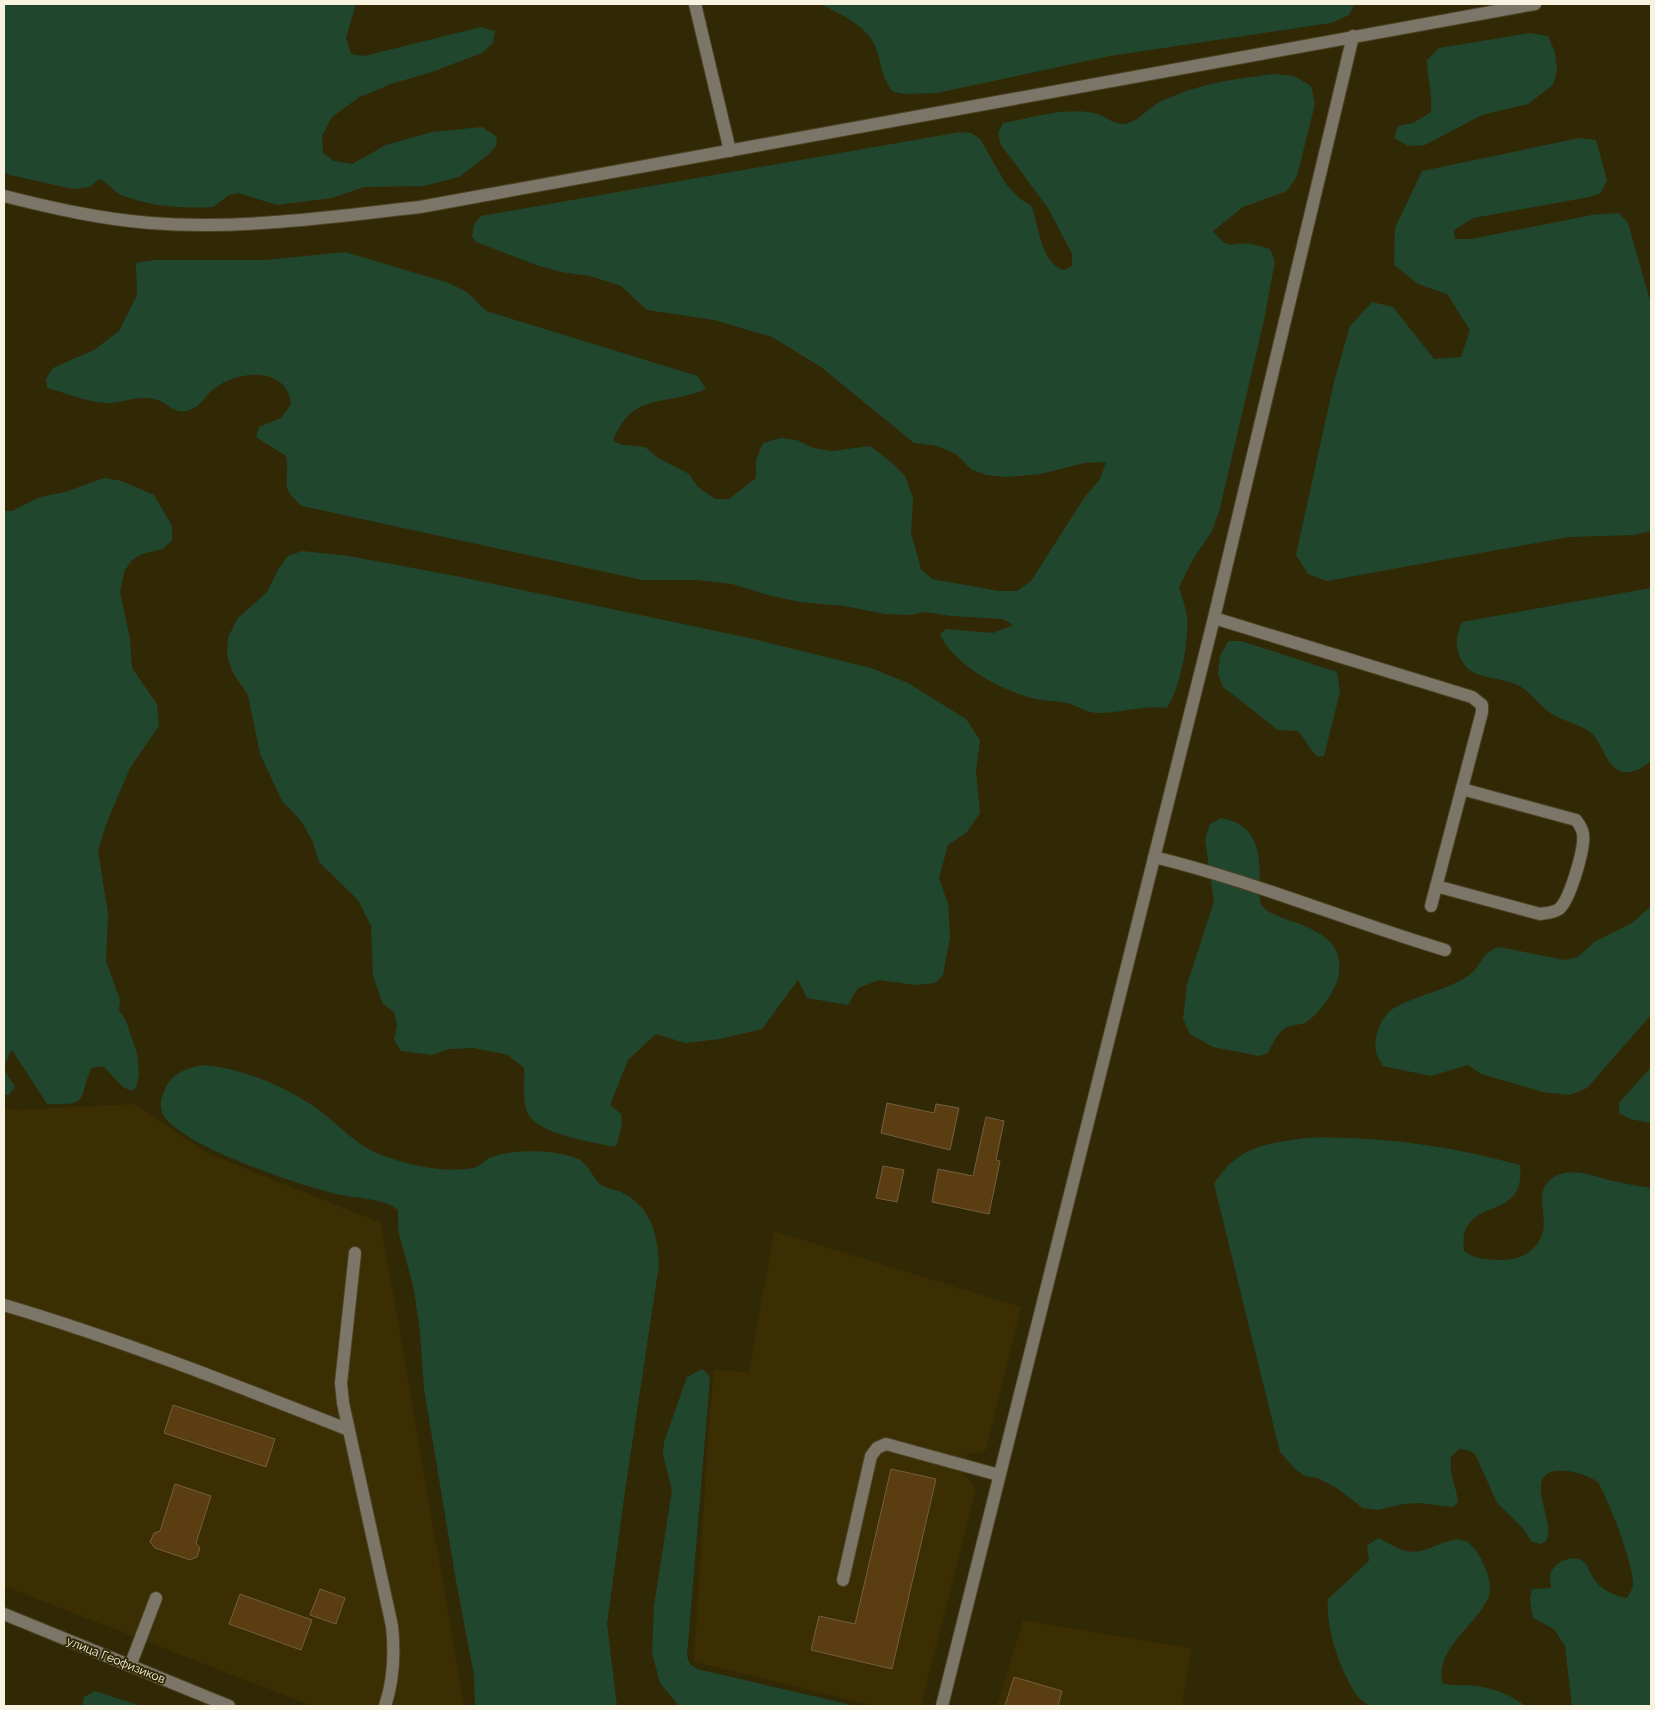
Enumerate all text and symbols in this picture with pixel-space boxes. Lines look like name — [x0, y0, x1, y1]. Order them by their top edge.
street label: улица Геофизиков — [65, 1634, 167, 1686]

